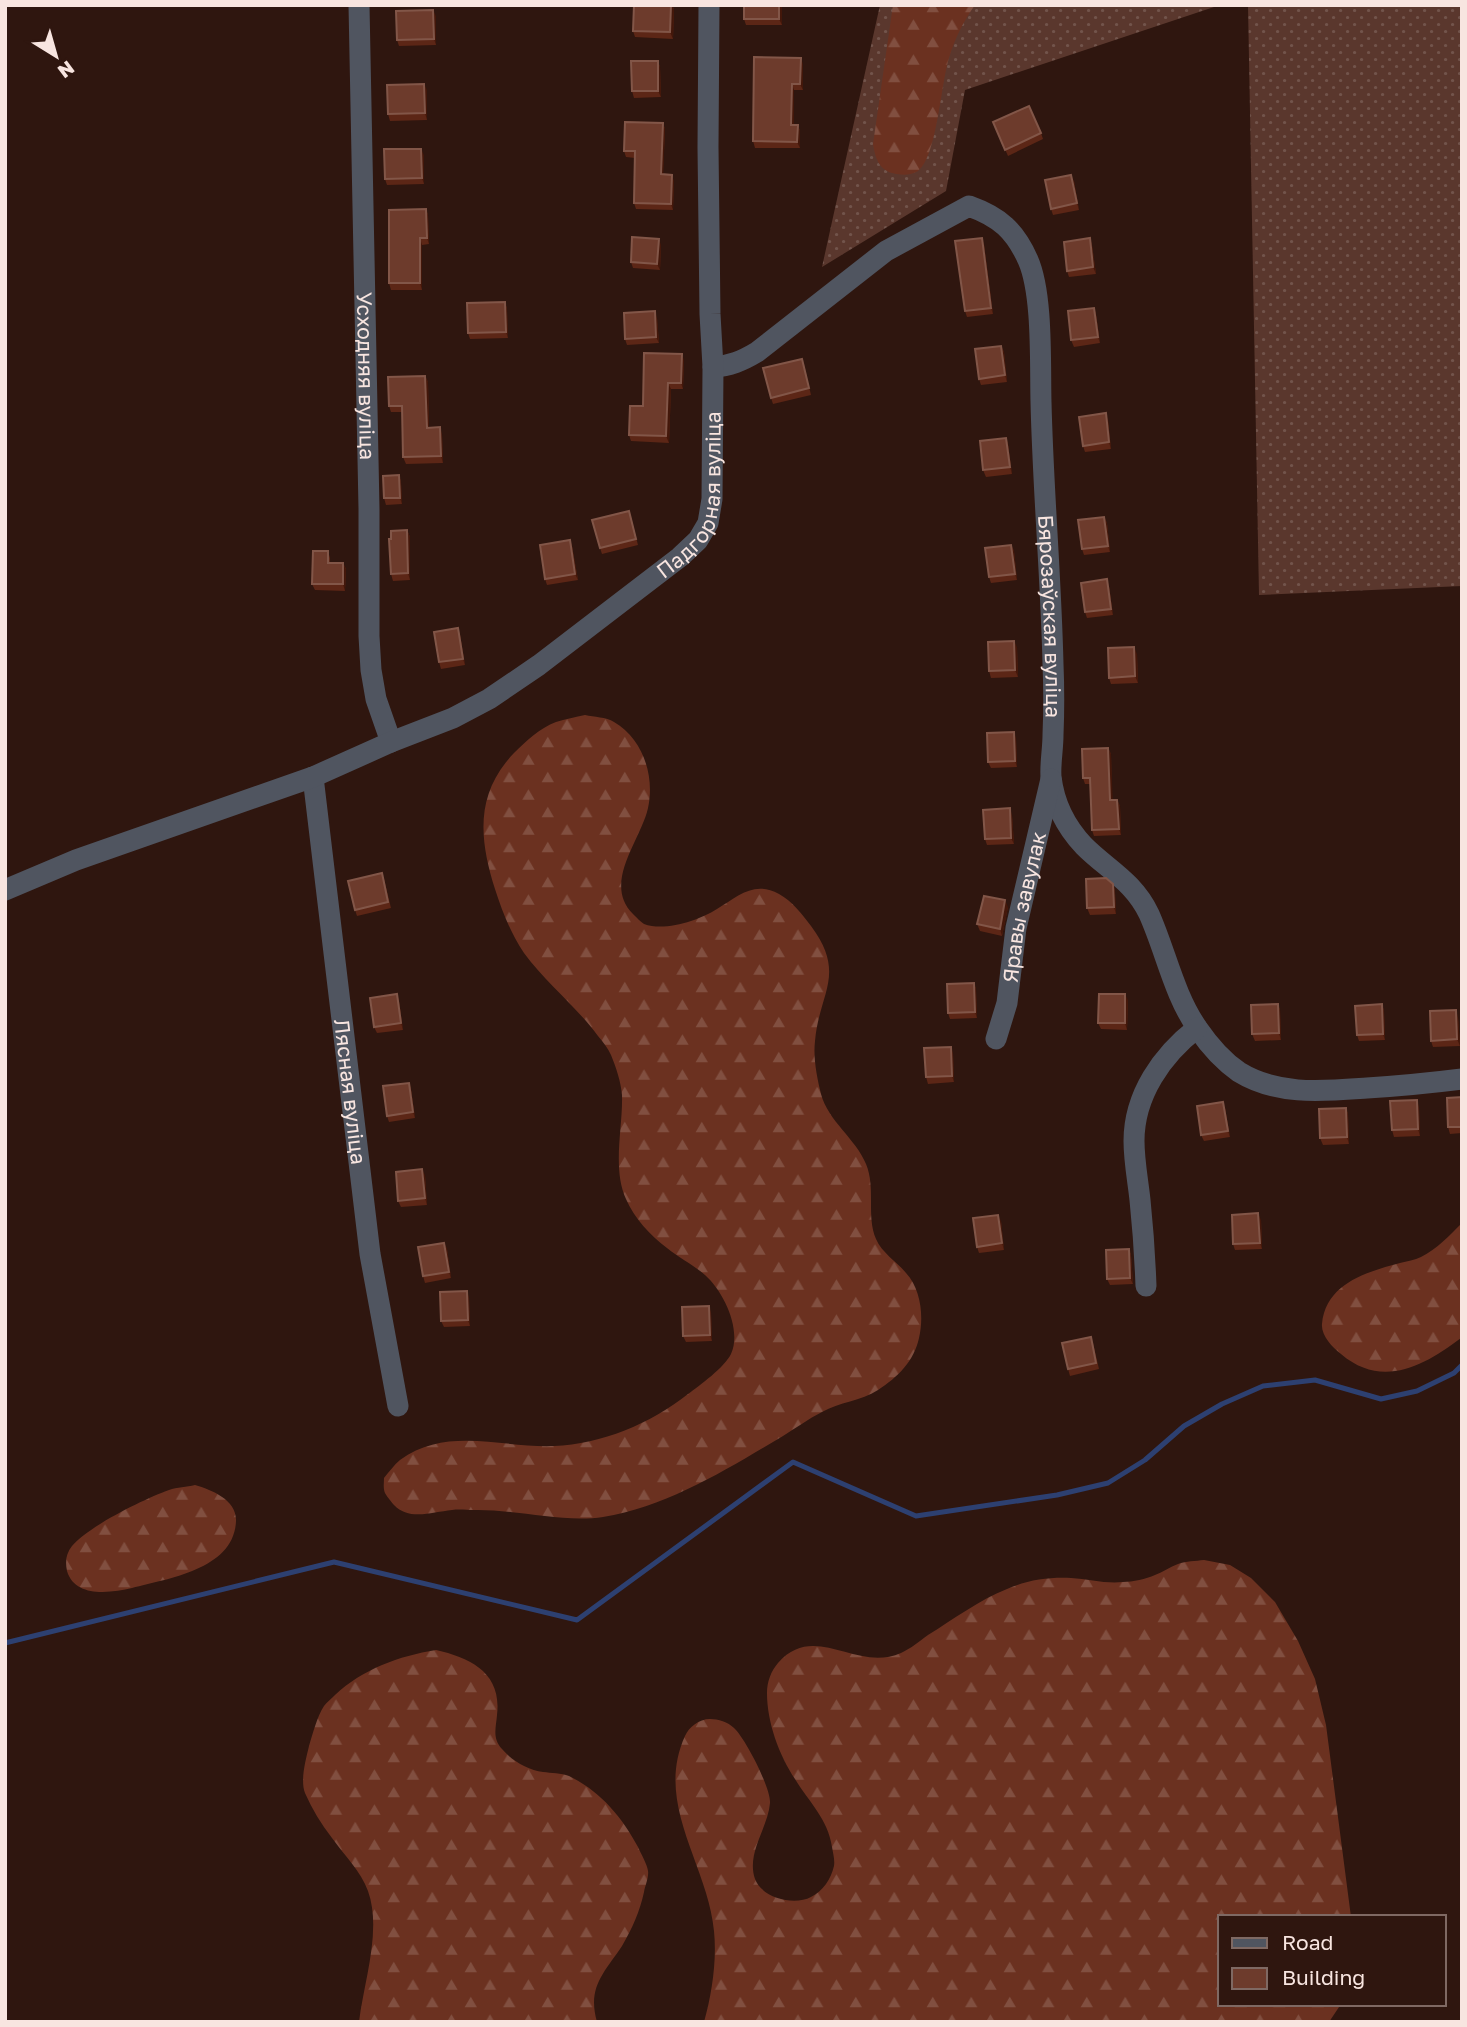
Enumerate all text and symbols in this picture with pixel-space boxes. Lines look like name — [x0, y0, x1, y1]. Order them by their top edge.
north arrow — [21, 21, 91, 91]
text: N — [54, 56, 79, 84]
street label: Усходняя вуліца — [352, 292, 381, 460]
street label: Падгорная вуліца — [651, 411, 726, 583]
street label: Бярозаўская вуліца — [1033, 514, 1067, 718]
street label: Яравы завулак — [997, 829, 1051, 984]
street label: Лясная вуліца — [329, 1018, 372, 1166]
legend — [1218, 1915, 1446, 2006]
text: Road — [1282, 1929, 1333, 1955]
text: Building — [1282, 1964, 1365, 1990]

